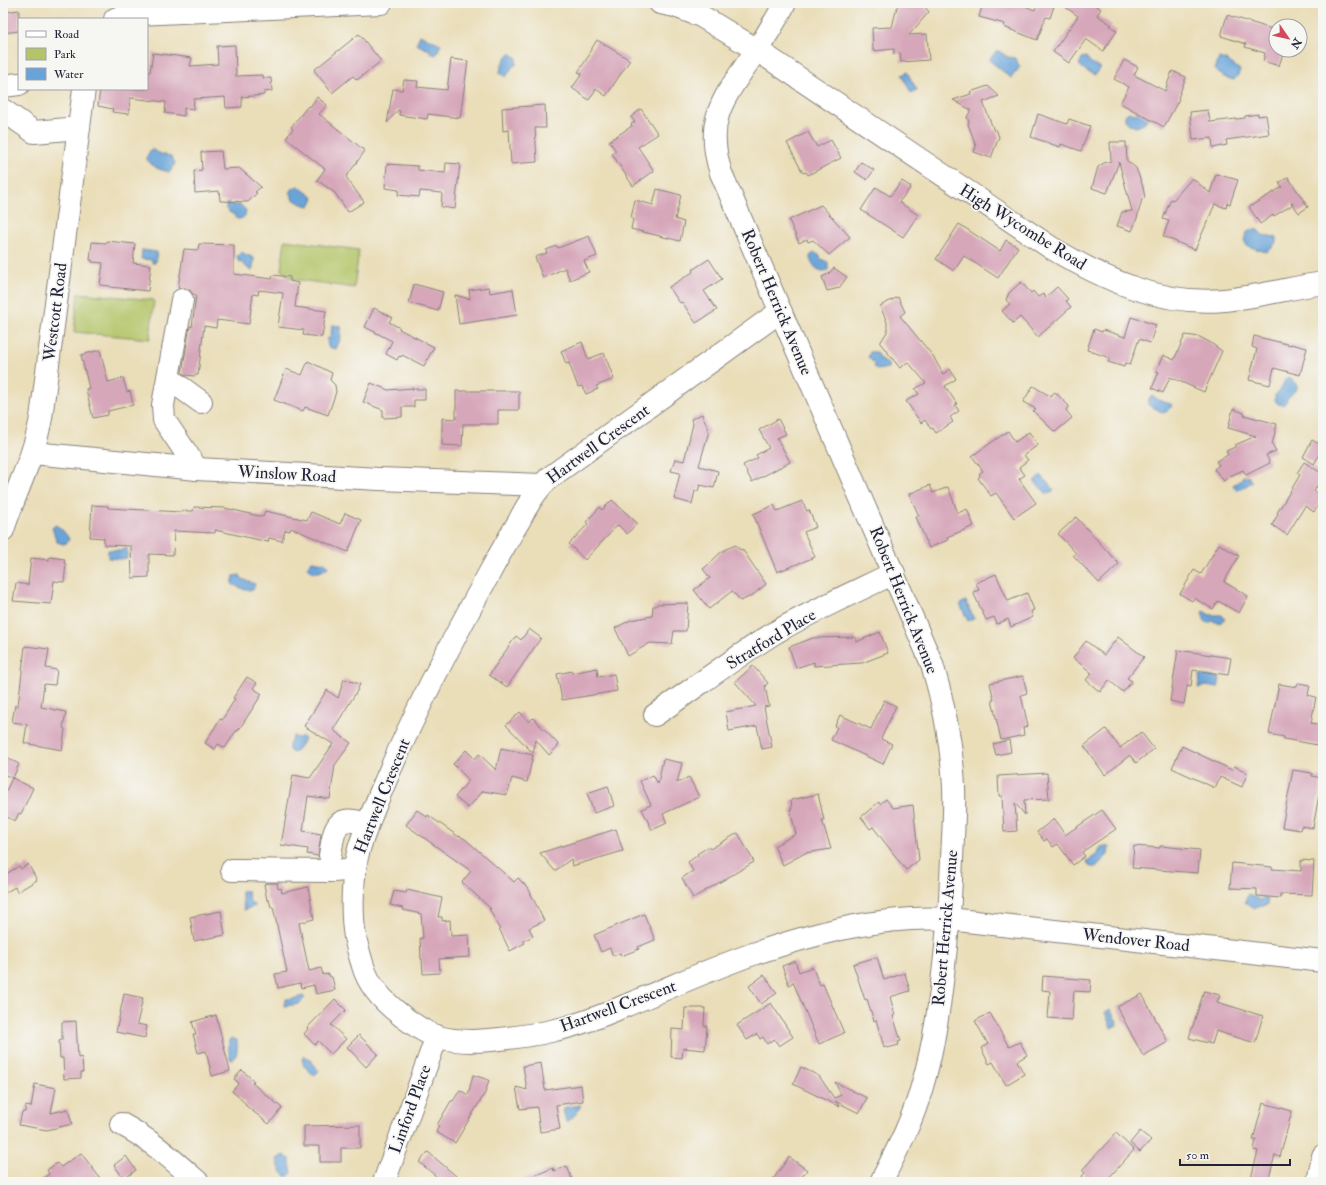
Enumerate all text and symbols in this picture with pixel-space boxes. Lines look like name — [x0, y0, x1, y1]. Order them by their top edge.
legend — [18, 18, 148, 90]
north arrow — [1268, 18, 1308, 58]
text: Road — [54, 27, 79, 42]
text: N — [1287, 35, 1305, 52]
text: Park — [54, 47, 76, 62]
text: Water — [53, 67, 84, 82]
street label: High Wycombe Road — [955, 179, 1091, 276]
street label: Robert Herrick Avenue — [737, 226, 817, 378]
street label: Westcott Road — [38, 261, 72, 364]
street label: Hartwell Crescent — [542, 399, 654, 488]
street label: Winslow Road — [236, 461, 337, 487]
street label: Robert Herrick Avenue — [865, 523, 943, 677]
street label: Stratford Place — [722, 604, 820, 674]
street label: Hartwell Crescent — [349, 735, 415, 857]
street label: Robert Herrick Avenue — [928, 849, 962, 1007]
street label: Wendover Road — [1080, 924, 1191, 956]
street label: Hartwell Crescent — [557, 975, 679, 1037]
street label: Linford Place — [384, 1062, 436, 1156]
scale bar — [1180, 1141, 1290, 1167]
text: 50 m — [1186, 1148, 1210, 1163]

